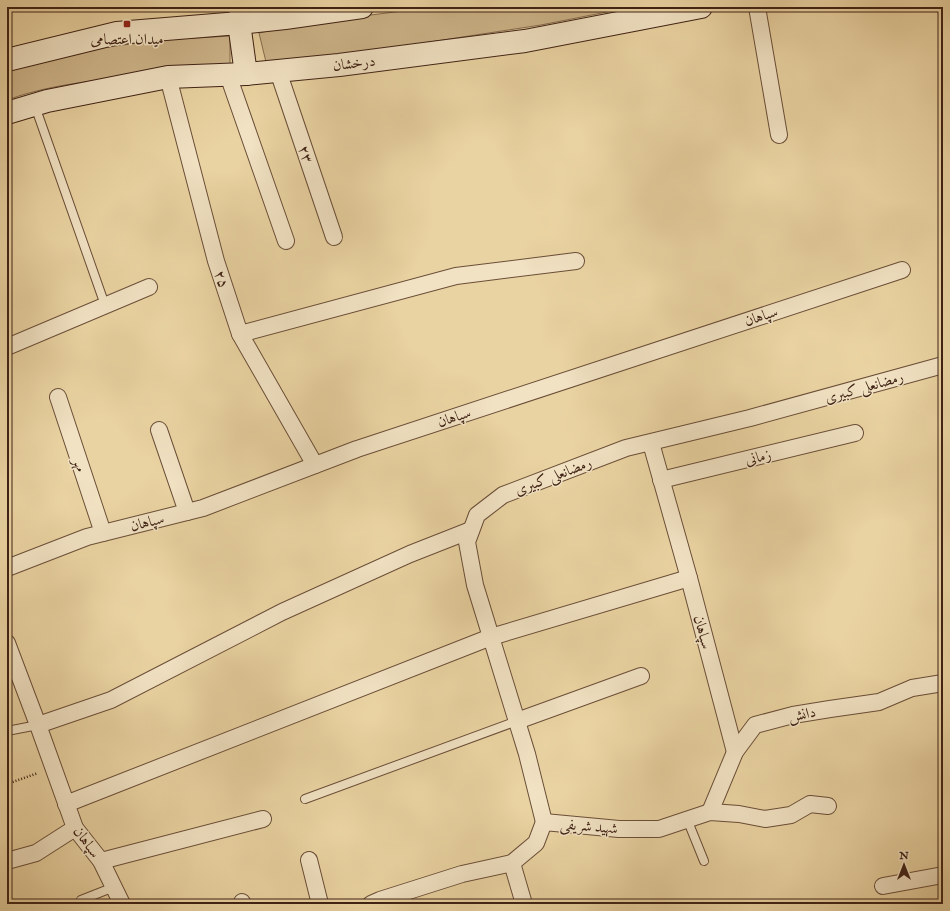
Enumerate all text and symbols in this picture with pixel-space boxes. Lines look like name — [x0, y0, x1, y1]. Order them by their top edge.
marker: میدان اعتصامی — [122, 19, 132, 29]
place label: میدان اعتصامی — [91, 30, 163, 49]
street label: درخشان — [332, 51, 377, 76]
street label: ۲۳ — [294, 143, 317, 165]
street label: ۲۵ — [210, 268, 233, 290]
street label: سپاهان — [742, 302, 780, 331]
street label: رمضانعلی کبیری — [823, 367, 906, 409]
street label: سپاهان — [435, 403, 473, 432]
street label: زمانی — [743, 445, 773, 470]
street label: رمضانعلی کبیری — [512, 453, 595, 501]
street label: مهر — [68, 454, 91, 475]
street label: سپاهان — [128, 509, 166, 536]
street label: سپاهان — [689, 613, 716, 651]
street label: دانش — [787, 703, 818, 726]
street label: شهید شریفی — [559, 815, 619, 839]
street label: سپاهان — [69, 823, 104, 862]
north arrow — [884, 845, 924, 885]
text: N — [898, 849, 909, 863]

